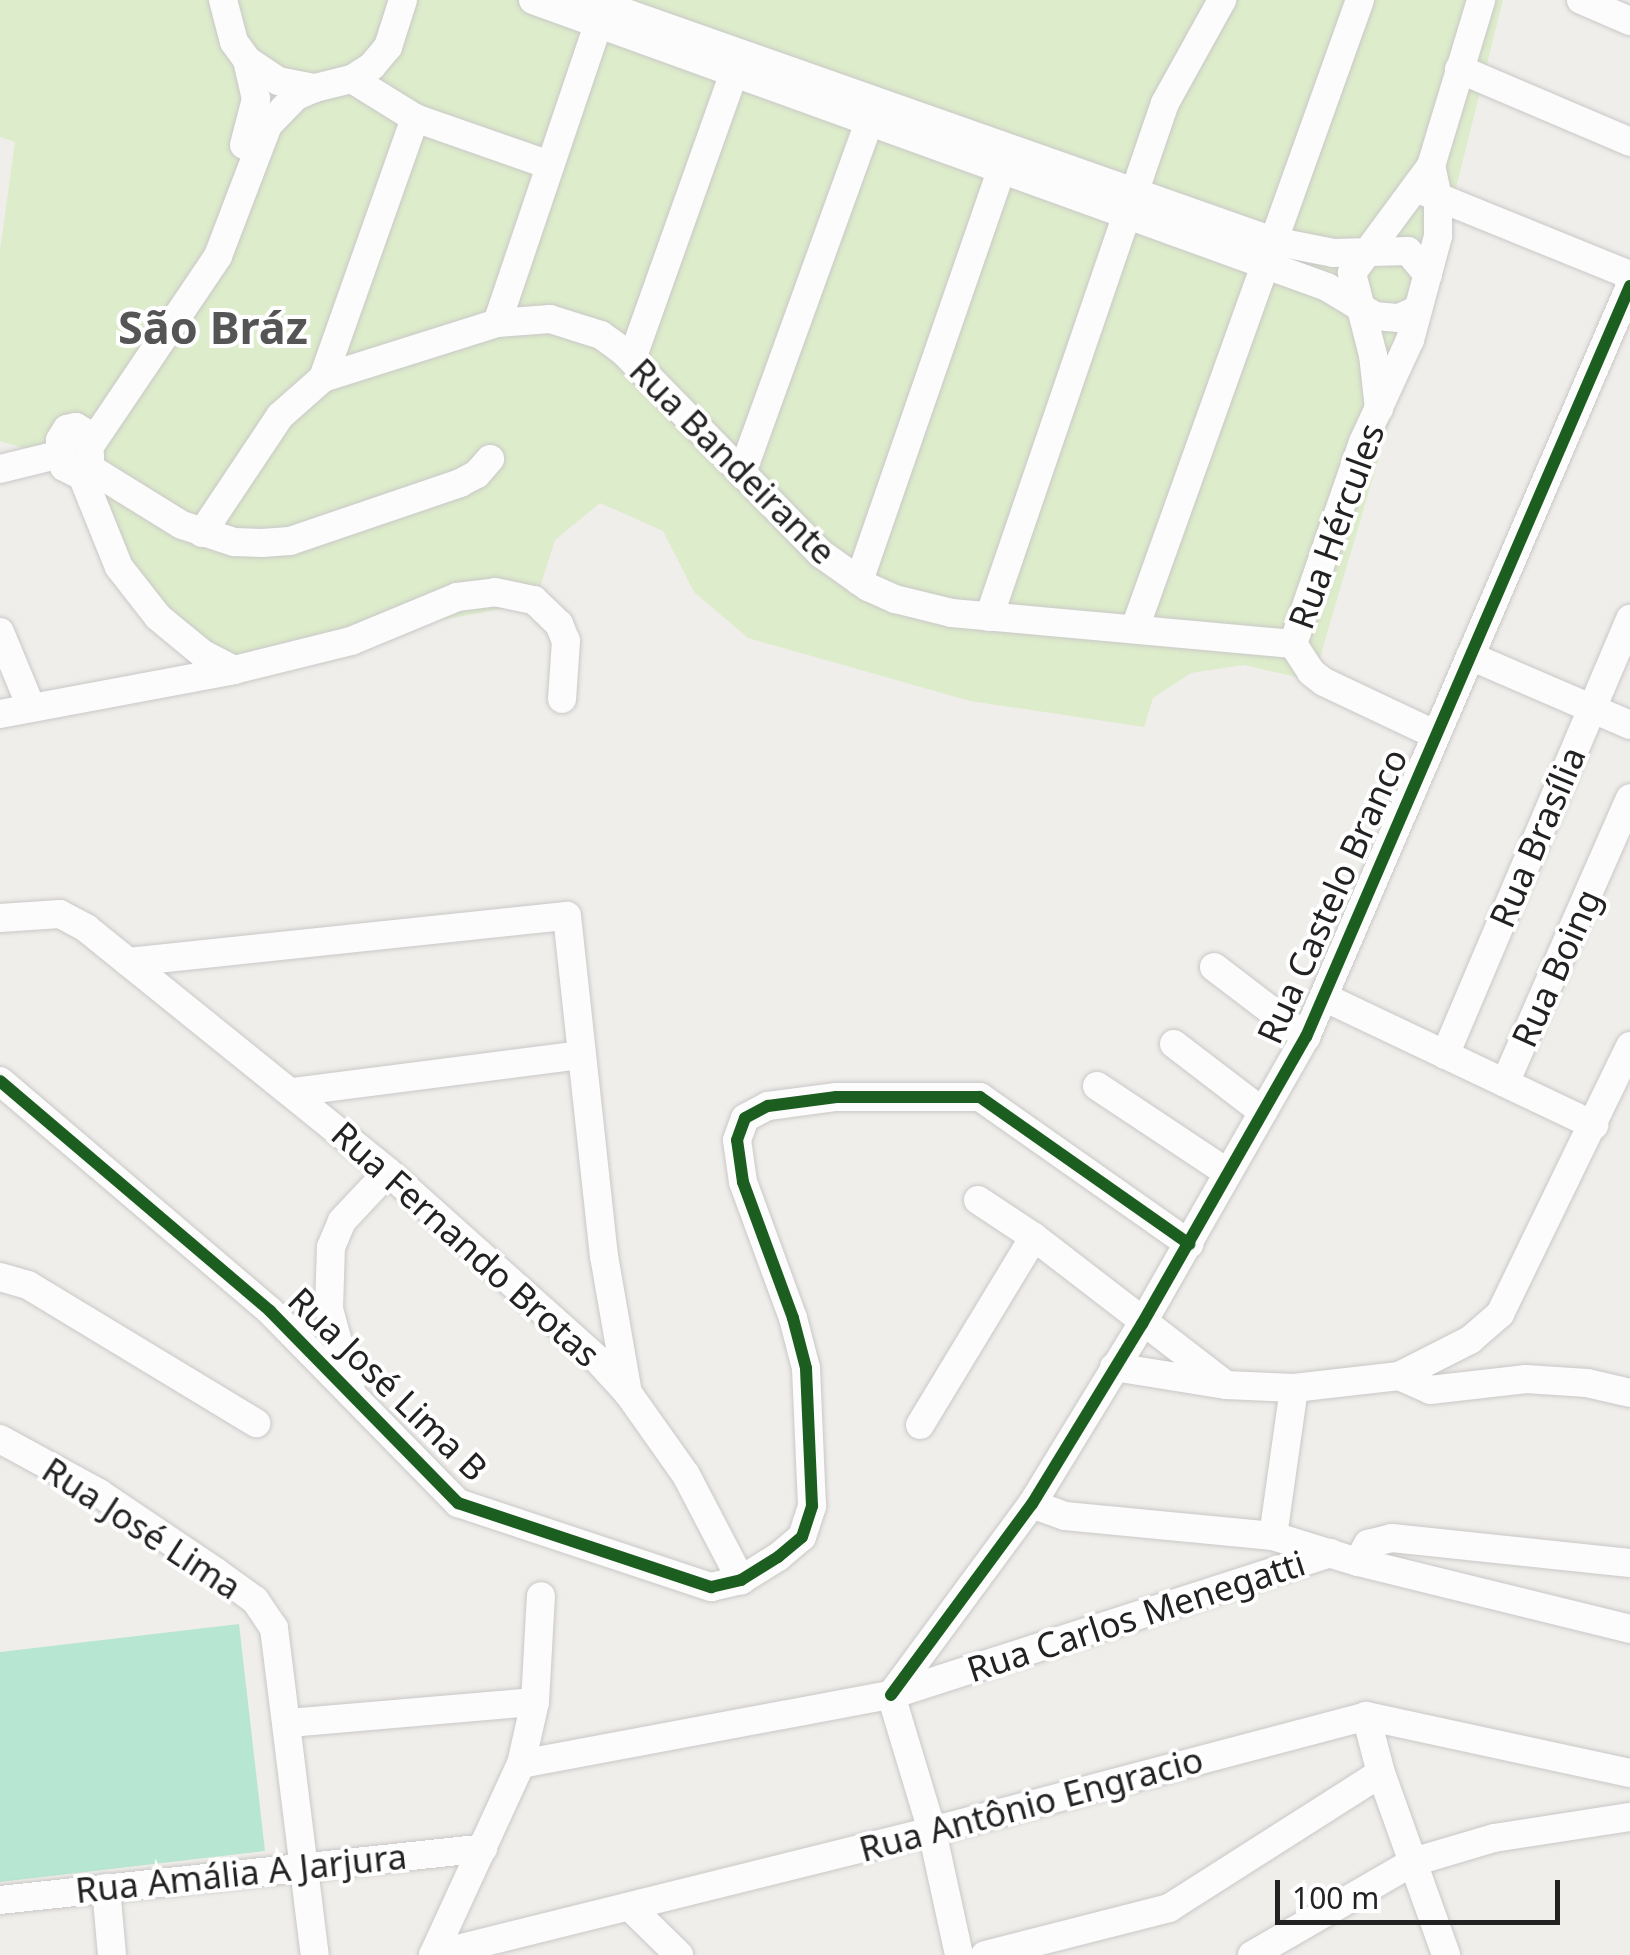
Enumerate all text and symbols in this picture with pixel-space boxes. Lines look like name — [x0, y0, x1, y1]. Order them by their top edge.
district label: São Bráz — [118, 300, 308, 354]
street label: Rua Bandeirante — [621, 349, 845, 573]
street label: Rua Hércules — [1279, 418, 1393, 634]
street label: Rua Brasília — [1480, 741, 1594, 933]
street label: Rua Castelo Branco — [1248, 742, 1416, 1050]
street label: Rua Boing — [1503, 883, 1609, 1053]
street label: Rua Fernando Brotas — [323, 1113, 609, 1375]
street label: Rua José Lima B — [280, 1279, 496, 1489]
street label: Rua José Lima — [35, 1448, 249, 1608]
street label: Rua Carlos Menegatti — [962, 1542, 1310, 1690]
street label: Rua Antônio Engracio — [855, 1738, 1207, 1870]
street label: Rua Amália A Jarjura — [73, 1835, 409, 1911]
scale bar — [1280, 1860, 1565, 1922]
text: 100 m — [1292, 1877, 1379, 1918]

